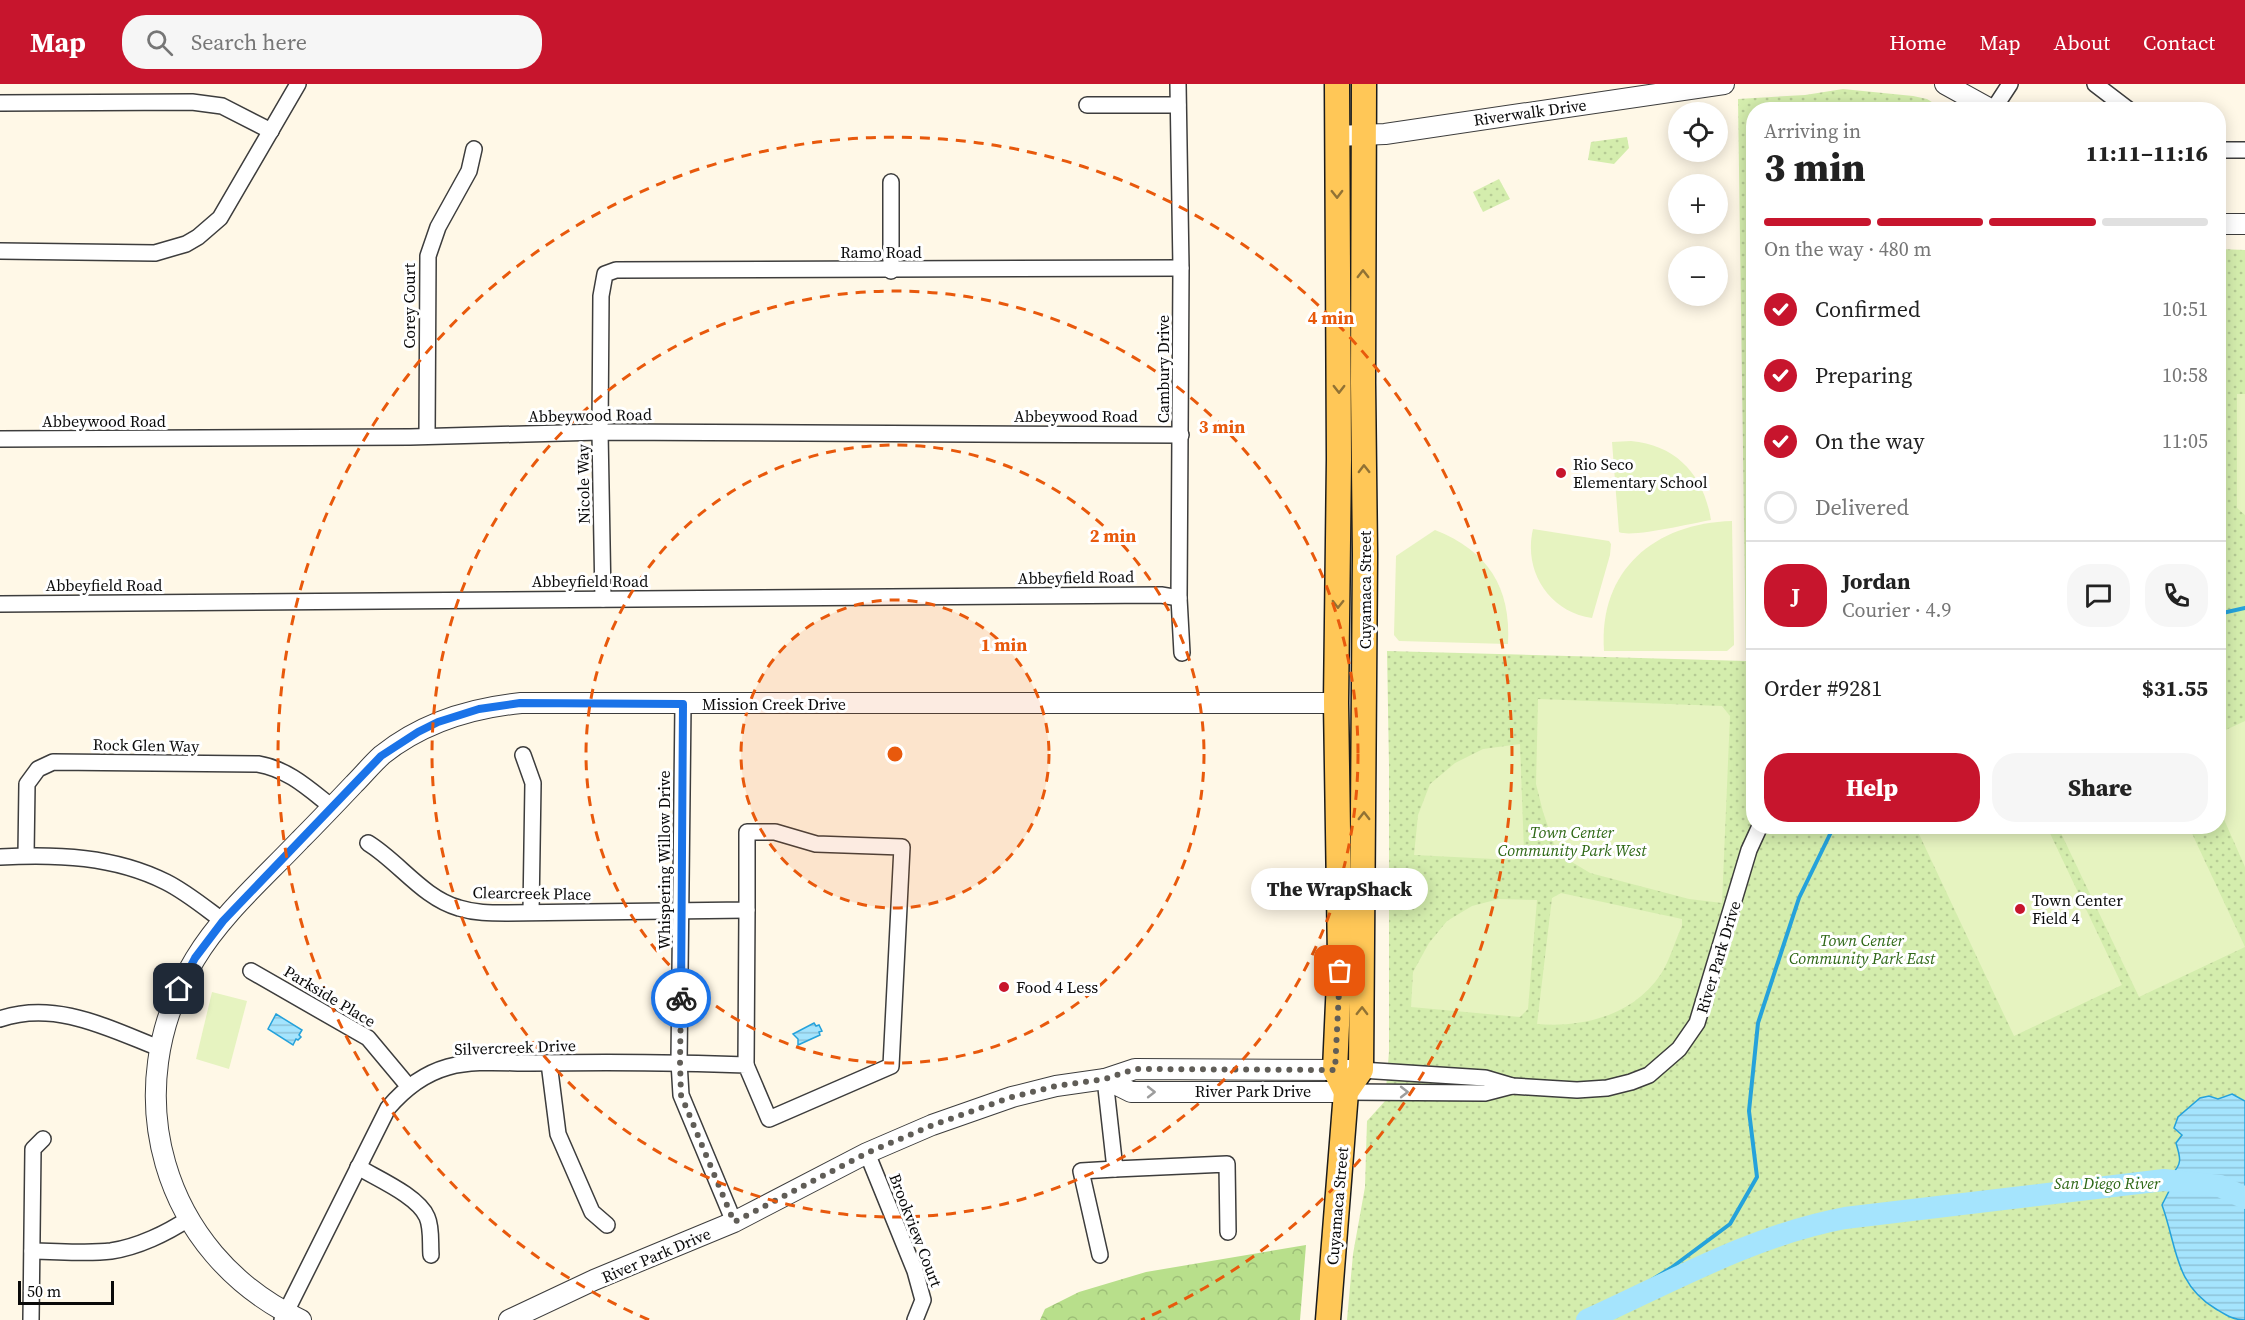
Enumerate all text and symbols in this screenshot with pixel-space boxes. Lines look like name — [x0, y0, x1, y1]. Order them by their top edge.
search box — [122, 15, 542, 69]
text: Map — [30, 23, 86, 61]
icon: search — [143, 26, 176, 59]
text: Search here — [191, 27, 307, 57]
text: Home — [1889, 28, 1947, 57]
text: Map — [1980, 28, 2021, 57]
text: About — [2054, 28, 2110, 57]
text: Contact — [2143, 28, 2215, 57]
street label: Riverwalk Drive — [1472, 93, 1588, 131]
map controls — [1668, 102, 1728, 306]
button: locate — [1668, 102, 1728, 162]
text: Arriving in — [1764, 117, 1861, 145]
text: 11:11–11:16 — [2086, 138, 2208, 168]
text: 3 min — [1764, 141, 1866, 194]
button: + — [1668, 174, 1728, 234]
one-way arrow — [1331, 190, 1343, 199]
text: On the way · 480 m — [1764, 235, 1931, 263]
street label: Ramo Road — [840, 241, 922, 263]
button: − — [1668, 246, 1728, 306]
street label: Corey Court — [398, 262, 420, 349]
one-way arrow — [1357, 269, 1369, 278]
icon: check — [1764, 293, 1797, 326]
text: Confirmed — [1815, 294, 1920, 324]
text: 10:51 — [2162, 295, 2208, 323]
text: 4 min — [1308, 305, 1354, 330]
street label: Cambury Drive — [1152, 315, 1174, 423]
icon: check — [1764, 359, 1797, 392]
text: Preparing — [1815, 360, 1912, 390]
text: 10:58 — [2162, 361, 2208, 389]
one-way arrow — [1333, 385, 1345, 394]
street label: Abbeywood Road — [528, 403, 652, 427]
street label: Abbeywood Road — [1014, 405, 1138, 427]
street label: Abbeywood Road — [42, 410, 166, 432]
text: 3 min — [1199, 414, 1245, 439]
icon: check — [1764, 425, 1797, 458]
text: On the way — [1815, 426, 1924, 456]
text: 11:05 — [2162, 427, 2208, 455]
street label: Nicole Way — [571, 443, 595, 524]
place label: Rio Seco Elementary School — [1573, 453, 1708, 493]
one-way arrow — [1358, 464, 1370, 473]
marker: Rio Seco Elementary School — [1554, 466, 1568, 480]
text: Delivered — [1815, 492, 1909, 522]
text: 2 min — [1090, 523, 1136, 548]
street label: Cuyamaca Street — [1354, 530, 1376, 649]
button: chat — [2067, 564, 2130, 627]
button: phone — [2145, 564, 2208, 627]
street label: Abbeyfield Road — [1017, 565, 1135, 589]
text: Jordan — [1842, 566, 1910, 596]
street label: Abbeyfield Road — [532, 570, 648, 592]
street label: Abbeyfield Road — [46, 574, 162, 596]
text: J — [1791, 580, 1800, 610]
text: Courier · 4.9 — [1842, 596, 1951, 624]
one-way arrow — [1331, 600, 1344, 609]
text: 1 min — [981, 632, 1027, 657]
text: Order #9281 — [1764, 673, 1882, 703]
text: $31.55 — [2142, 673, 2208, 703]
street label: Mission Creek Drive — [702, 693, 846, 715]
street label: Rock Glen Way — [93, 733, 200, 757]
centre of rings — [885, 744, 905, 764]
button: Help — [1764, 753, 1980, 822]
button: Share — [1992, 753, 2208, 822]
street label: Whispering Willow Drive — [653, 770, 675, 950]
one-way arrow — [1358, 812, 1370, 821]
park label: Town Center Community Park West — [1498, 821, 1647, 861]
callout: The WrapShack — [1252, 869, 1428, 911]
text: The WrapShack — [1267, 875, 1412, 903]
street label: Clearcreek Place — [472, 881, 592, 905]
place label: Town Center Field 4 — [2032, 889, 2123, 929]
street label: River Park Drive — [1690, 898, 1746, 1016]
marker: Town Center Field 4 — [2013, 902, 2027, 916]
park label: Town Center Community Park East — [1789, 929, 1936, 969]
pin — [1314, 945, 1365, 996]
icon: bag — [1323, 954, 1356, 987]
street label: Parkside Place — [280, 960, 380, 1032]
pin — [153, 963, 204, 1014]
courier — [651, 968, 711, 1028]
icon: home — [162, 972, 195, 1005]
place label: Food 4 Less — [1016, 976, 1098, 998]
marker: Food 4 Less — [997, 980, 1011, 994]
icon: bike — [665, 982, 698, 1015]
one-way arrow — [1356, 1007, 1369, 1016]
street label: Silvercreek Drive — [454, 1034, 576, 1060]
street label: River Park Drive — [1195, 1080, 1311, 1102]
one-way arrow — [1147, 1086, 1156, 1098]
one-way arrow — [1400, 1086, 1409, 1098]
street label: Cuyamaca Street — [1321, 1145, 1353, 1266]
street label: Brookview Court — [884, 1170, 948, 1291]
park label: San Diego River — [2054, 1172, 2161, 1194]
street label: River Park Drive — [598, 1222, 714, 1288]
scale bar — [18, 1278, 114, 1306]
text: 50 m — [27, 1280, 61, 1302]

